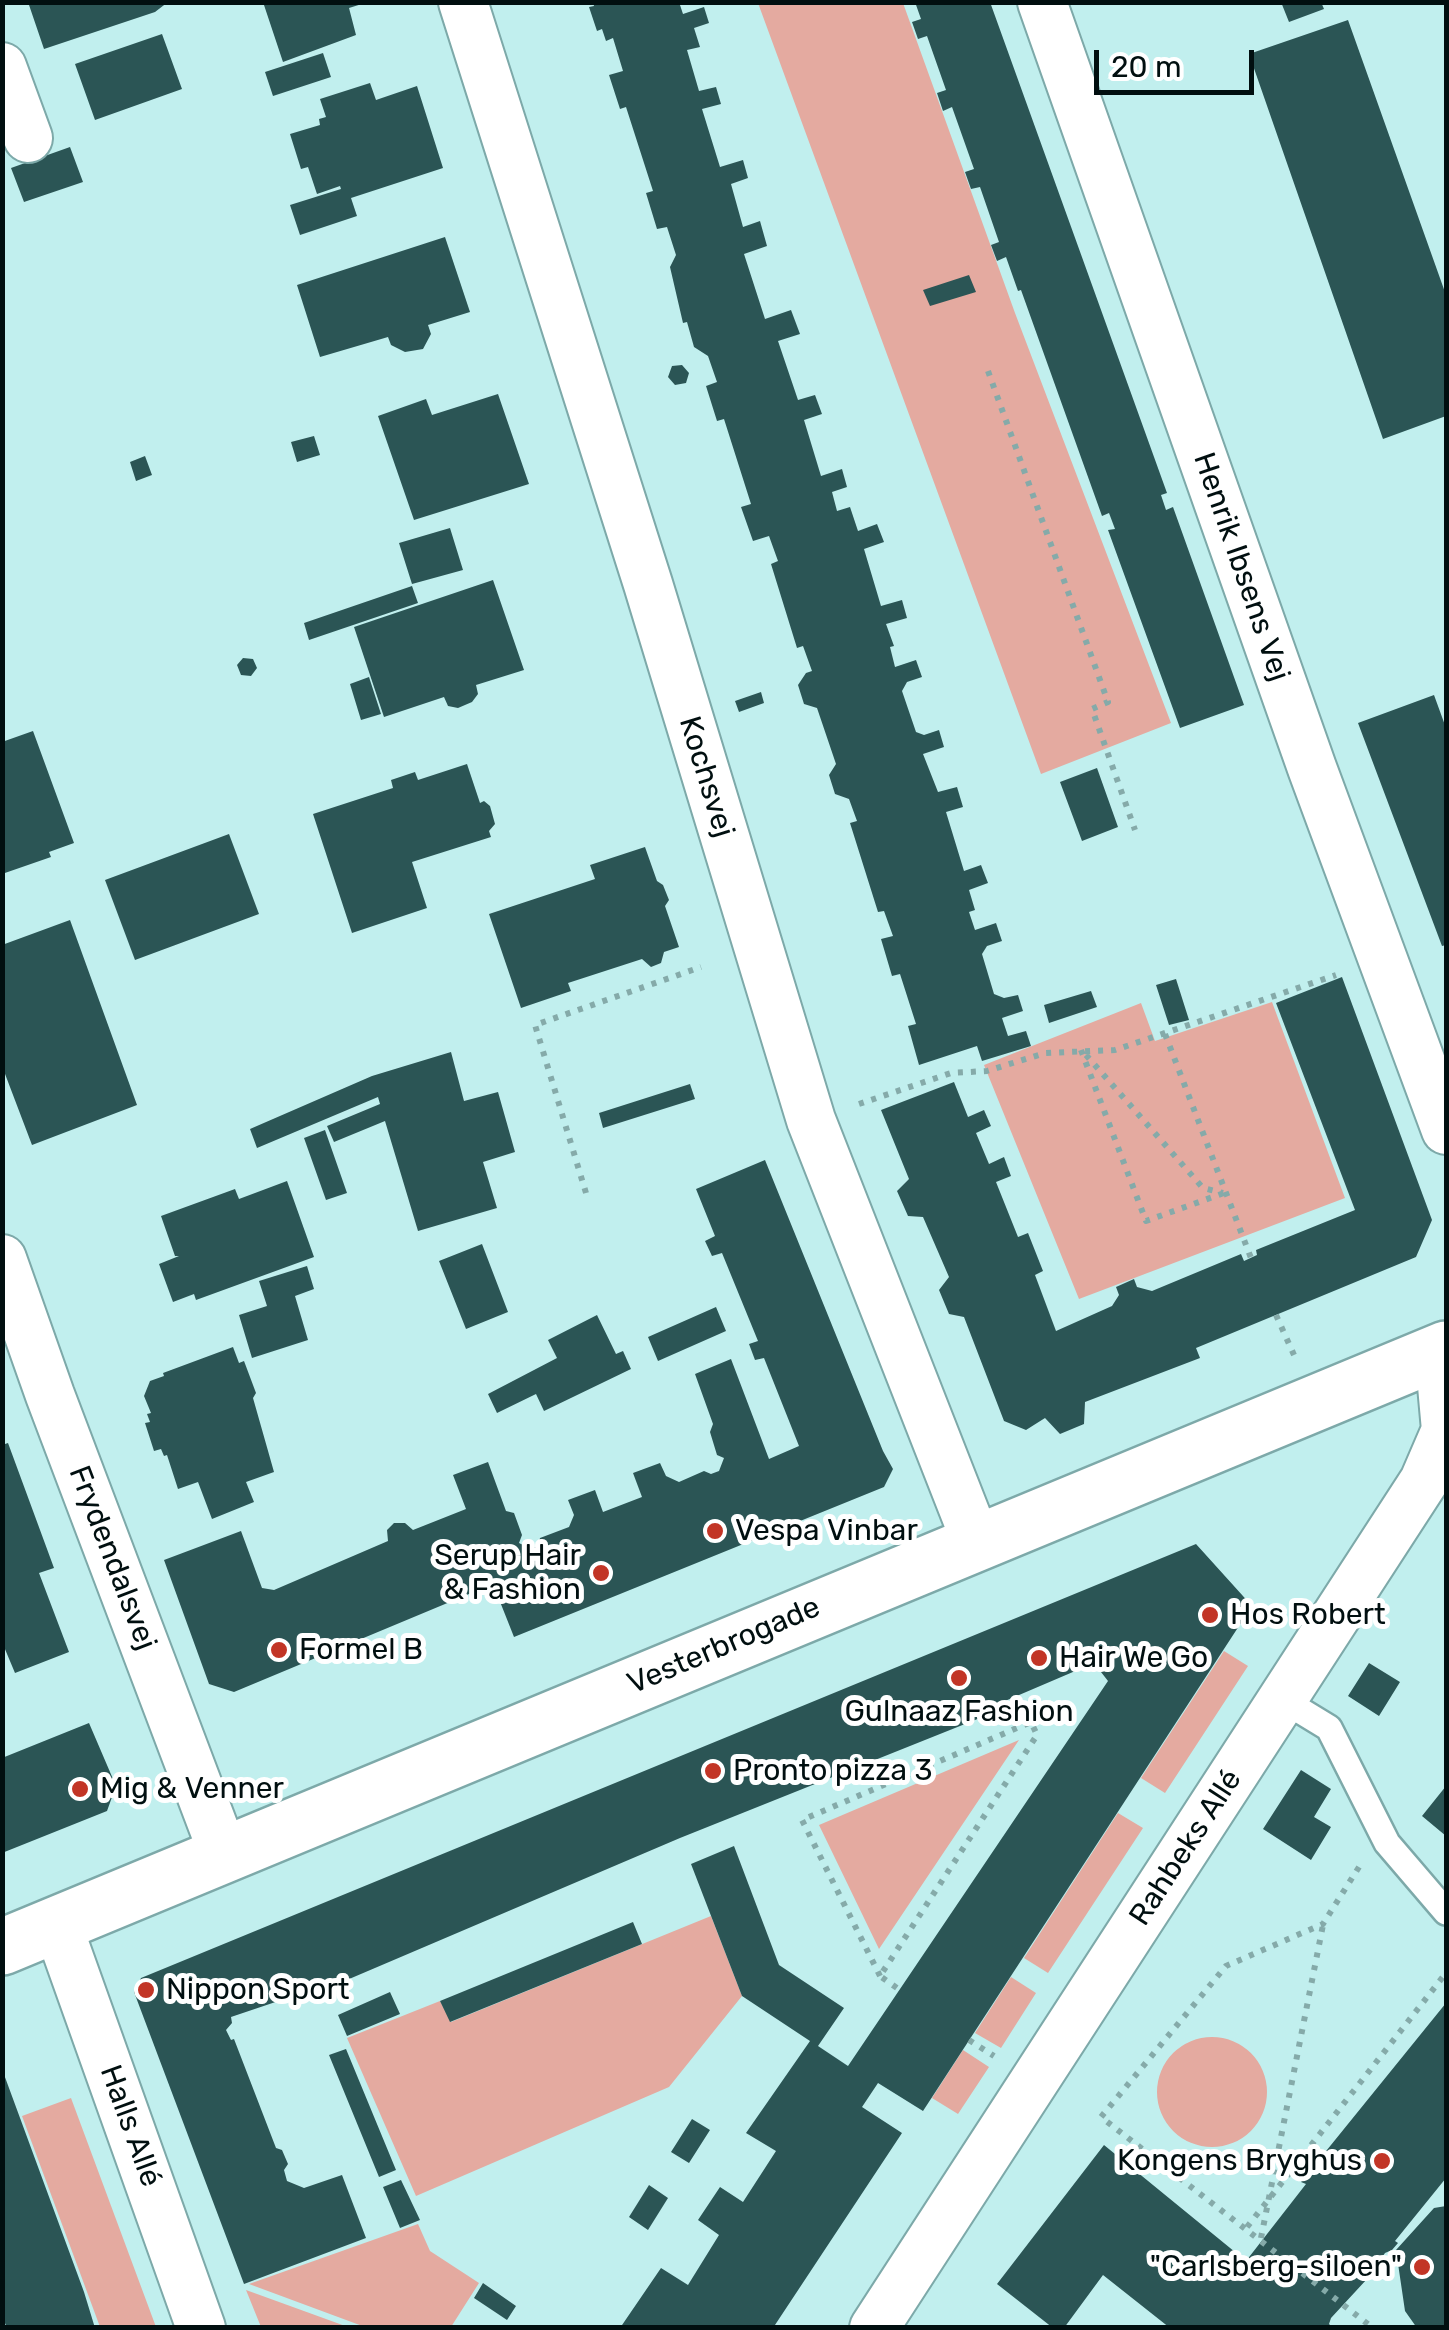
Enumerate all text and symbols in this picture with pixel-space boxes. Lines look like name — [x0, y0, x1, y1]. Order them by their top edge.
scale bar — [1099, 30, 1259, 92]
text: 20 m — [1111, 49, 1182, 85]
street label: Henrik Ibsens Vej — [1185, 448, 1297, 686]
street label: Kochsvej — [671, 712, 741, 842]
street label: Frydendalsvej — [60, 1461, 164, 1655]
place label: Vespa Vinbar — [735, 1513, 918, 1549]
marker: Vespa Vinbar — [704, 1520, 726, 1542]
place label: Serup Hair & Fashion — [434, 1538, 581, 1608]
marker: Serup Hair & Fashion — [590, 1562, 612, 1584]
street label: Vesterbrogade — [622, 1589, 826, 1703]
place label: Hos Robert — [1230, 1597, 1386, 1633]
marker: Hos Robert — [1199, 1604, 1221, 1626]
place label: Formel B — [299, 1632, 423, 1668]
marker: Formel B — [268, 1639, 290, 1661]
place label: Hair We Go — [1059, 1640, 1208, 1676]
marker: Hair We Go — [1028, 1647, 1050, 1669]
marker: Gulnaaz Fashion — [948, 1667, 970, 1689]
place label: Gulnaaz Fashion — [844, 1694, 1074, 1730]
place label: Pronto pizza 3 — [733, 1753, 932, 1789]
marker: Pronto pizza 3 — [702, 1760, 724, 1782]
street label: Rahbeks Allé — [1122, 1763, 1250, 1933]
place label: Mig & Venner — [100, 1771, 284, 1807]
marker: Mig & Venner — [69, 1778, 91, 1800]
place label: Nippon Sport — [166, 1972, 350, 2008]
marker: Nippon Sport — [135, 1979, 157, 2001]
street label: Halls Allé — [91, 2060, 169, 2192]
place label: Kongens Bryghus — [1117, 2143, 1362, 2179]
marker: Kongens Bryghus — [1371, 2150, 1393, 2172]
place label: "Carlsberg-siloen" — [1150, 2249, 1402, 2285]
marker: "Carlsberg-siloen" — [1411, 2256, 1433, 2278]

